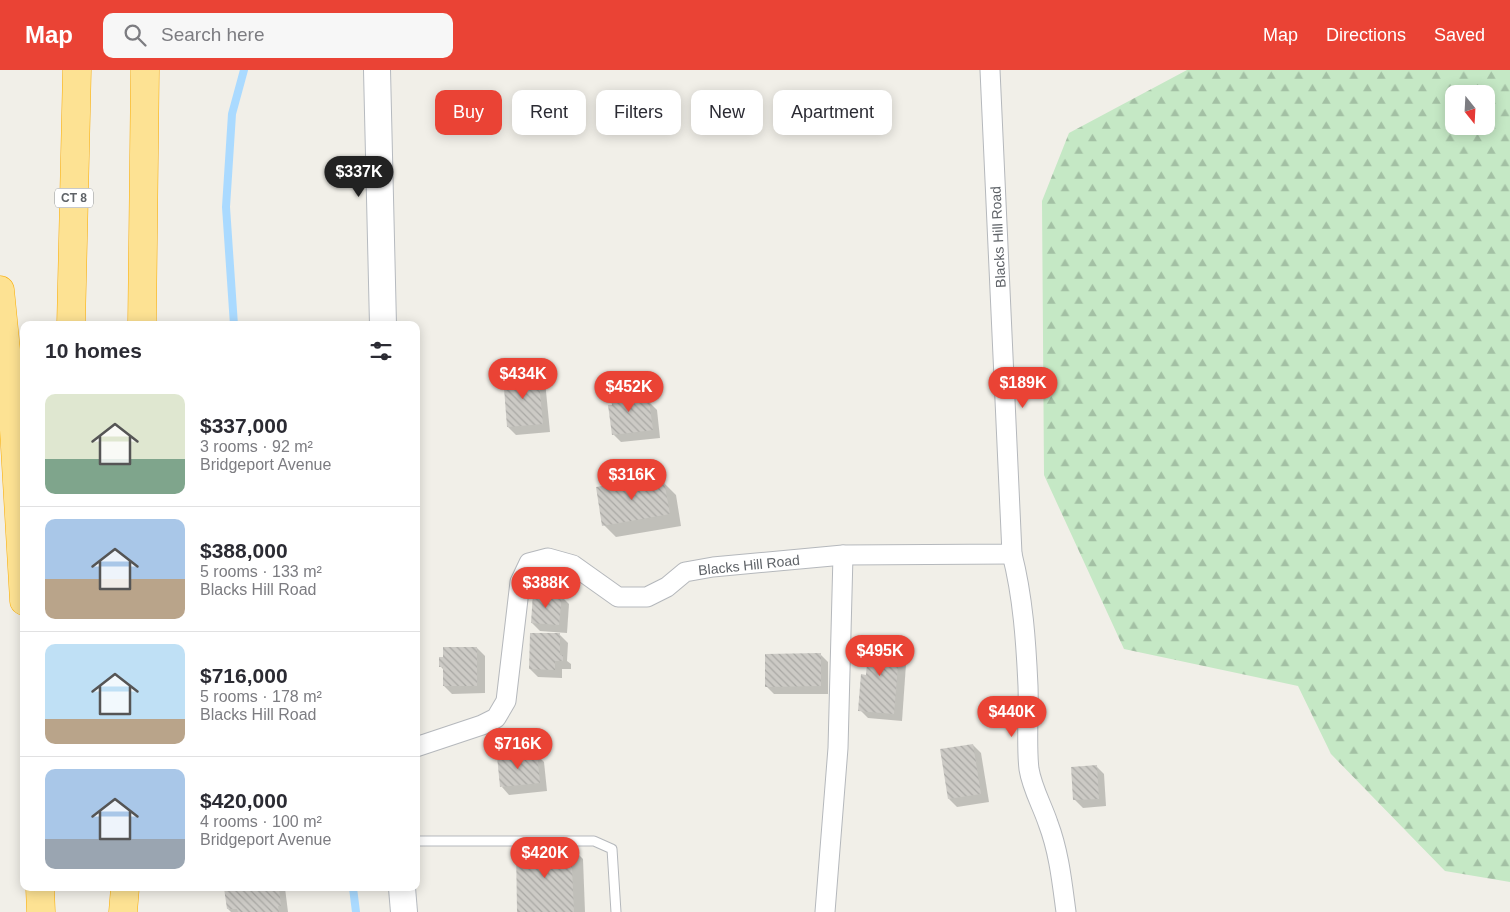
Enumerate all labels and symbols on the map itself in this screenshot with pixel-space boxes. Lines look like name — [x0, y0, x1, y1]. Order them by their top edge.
north arrow — [1445, 85, 1495, 135]
pin: $337K — [324, 156, 394, 198]
street label: Blacks Hill Road — [987, 186, 1009, 288]
road number: CT 8 — [55, 189, 93, 208]
pin: $434K — [488, 358, 558, 400]
pin: $189K — [988, 366, 1058, 409]
pin: $452K — [594, 370, 664, 413]
pin: $316K — [597, 458, 667, 501]
street label: Blacks Hill Road — [697, 552, 801, 578]
pin: $388K — [511, 566, 581, 609]
pin: $495K — [845, 634, 915, 677]
pin: $440K — [977, 696, 1047, 738]
pin: $716K — [483, 728, 553, 770]
pin: $420K — [510, 836, 580, 879]

